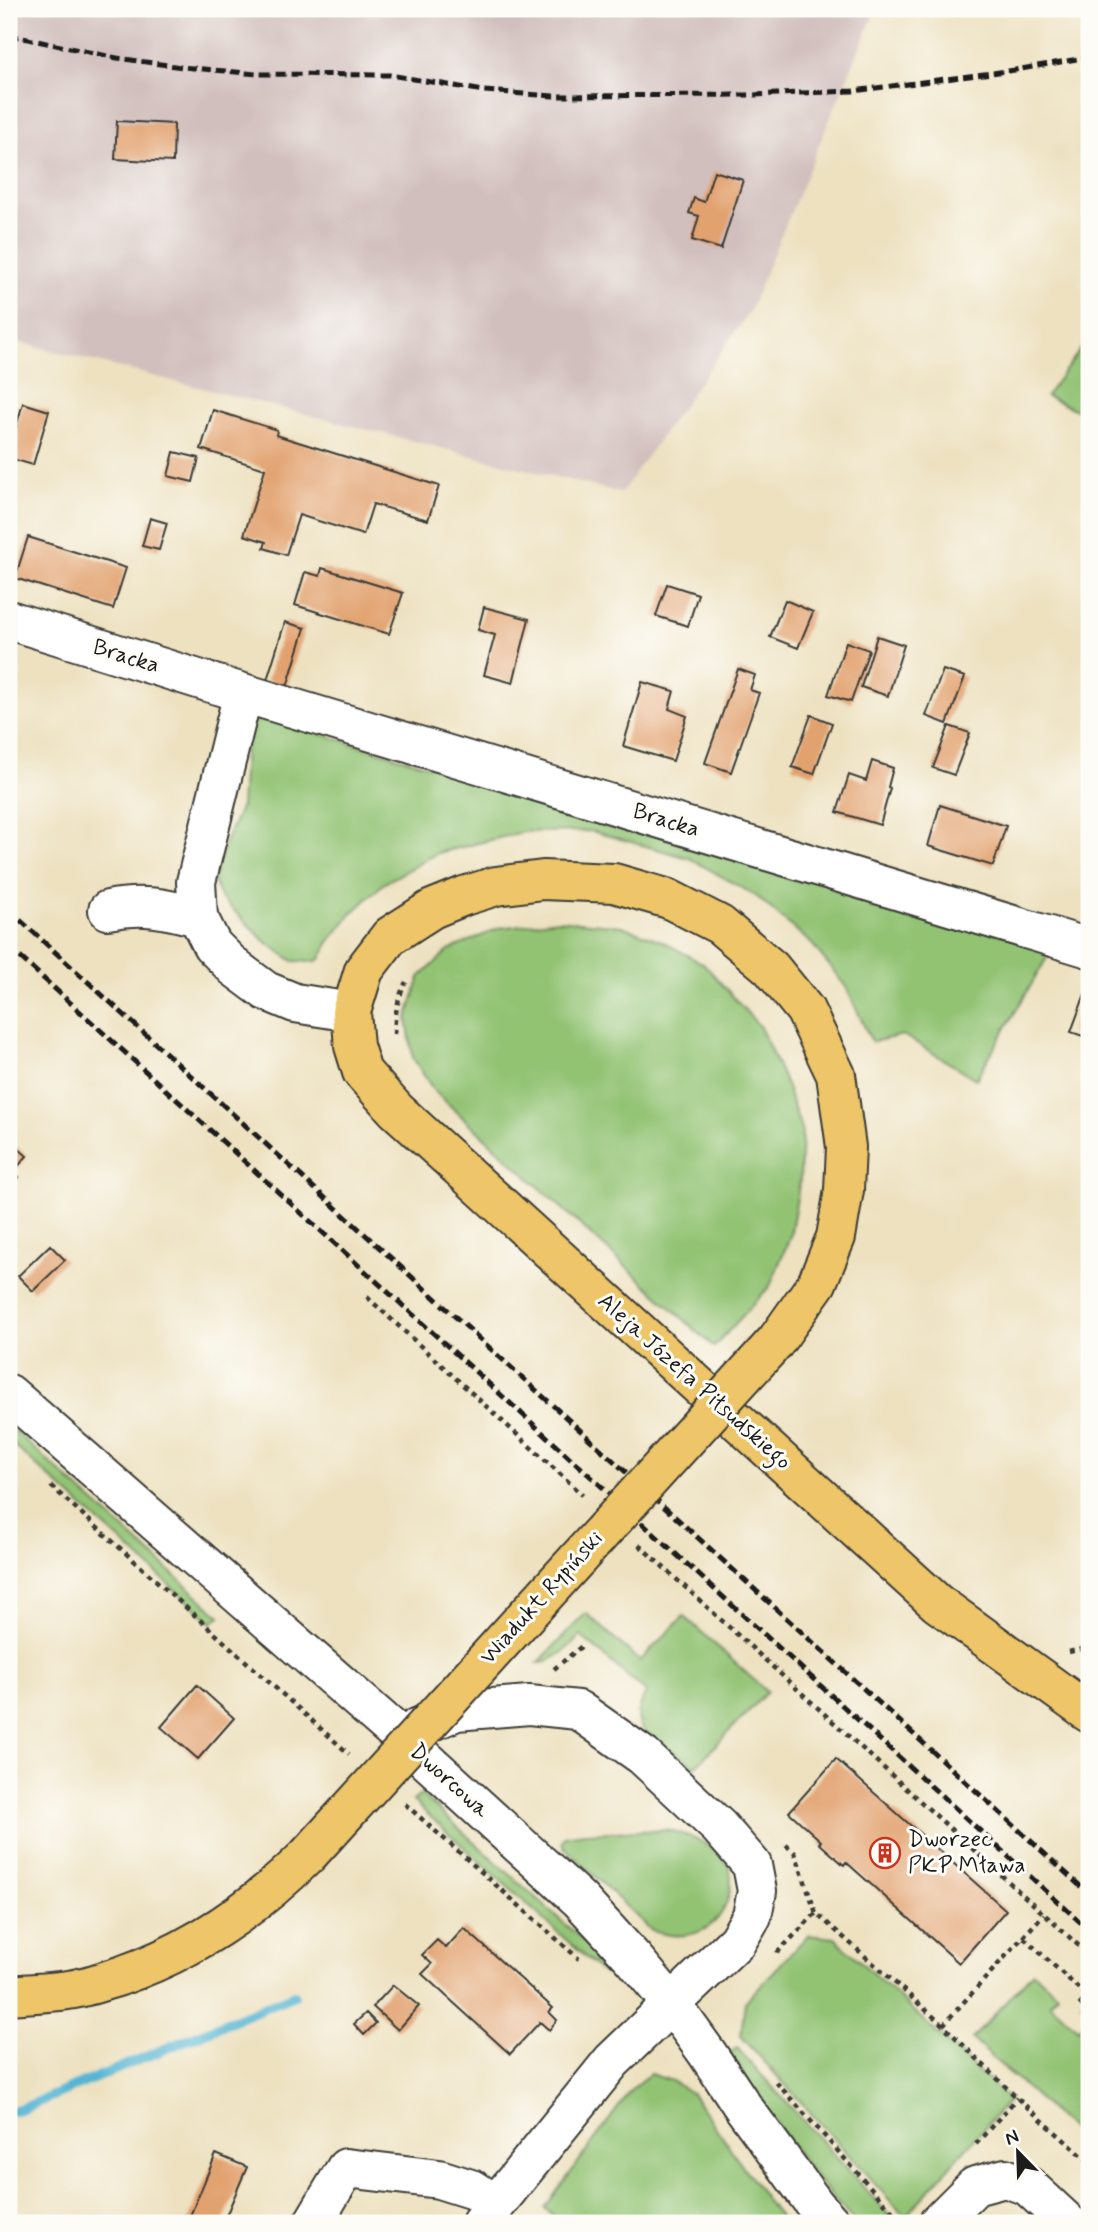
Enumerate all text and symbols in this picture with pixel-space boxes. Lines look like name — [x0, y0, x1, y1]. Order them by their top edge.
street label: Bracka — [89, 633, 163, 681]
street label: Bracka — [629, 797, 703, 845]
street label: Aleja Józefa Piłsudskiego — [589, 1287, 797, 1479]
street label: Wiadukt Rypiński — [474, 1525, 610, 1671]
street label: Dworcowa — [403, 1737, 496, 1825]
place label: Dworzec PKP Mława — [908, 1825, 1026, 1881]
building icon: Dworzec PKP Mława — [868, 1836, 902, 1870]
north arrow — [982, 2116, 1052, 2186]
text: N — [1001, 2124, 1023, 2152]

